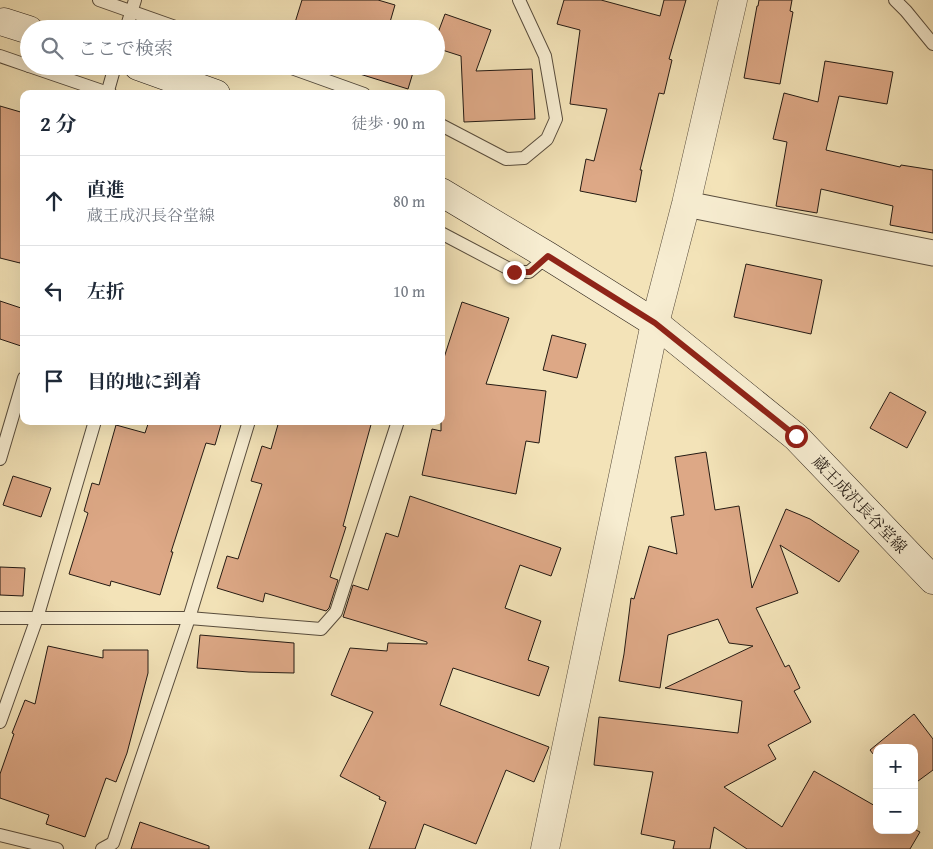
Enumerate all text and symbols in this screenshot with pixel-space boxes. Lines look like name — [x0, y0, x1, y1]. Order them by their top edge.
search box — [20, 20, 445, 75]
icon: search — [38, 34, 66, 62]
text: ここで検索 — [78, 34, 173, 62]
text: 2 分 — [40, 108, 77, 139]
text: 徒歩 · 90 m — [351, 111, 425, 135]
text: 直進 — [87, 175, 125, 203]
icon: ahead — [40, 187, 68, 215]
text: 80 m — [393, 189, 425, 213]
text: 蔵王成沢長谷堂線 — [87, 203, 215, 227]
route end — [503, 261, 526, 284]
icon: left — [40, 277, 68, 305]
text: 左折 — [87, 277, 125, 305]
text: 10 m — [393, 279, 425, 303]
icon: arrive — [40, 367, 68, 395]
text: 目的地に到着 — [87, 367, 201, 395]
route start — [785, 425, 808, 448]
street label: 蔵王成沢長谷堂線 — [807, 450, 913, 558]
map controls — [873, 744, 918, 834]
button: + — [873, 744, 918, 789]
button: − — [873, 789, 918, 834]

